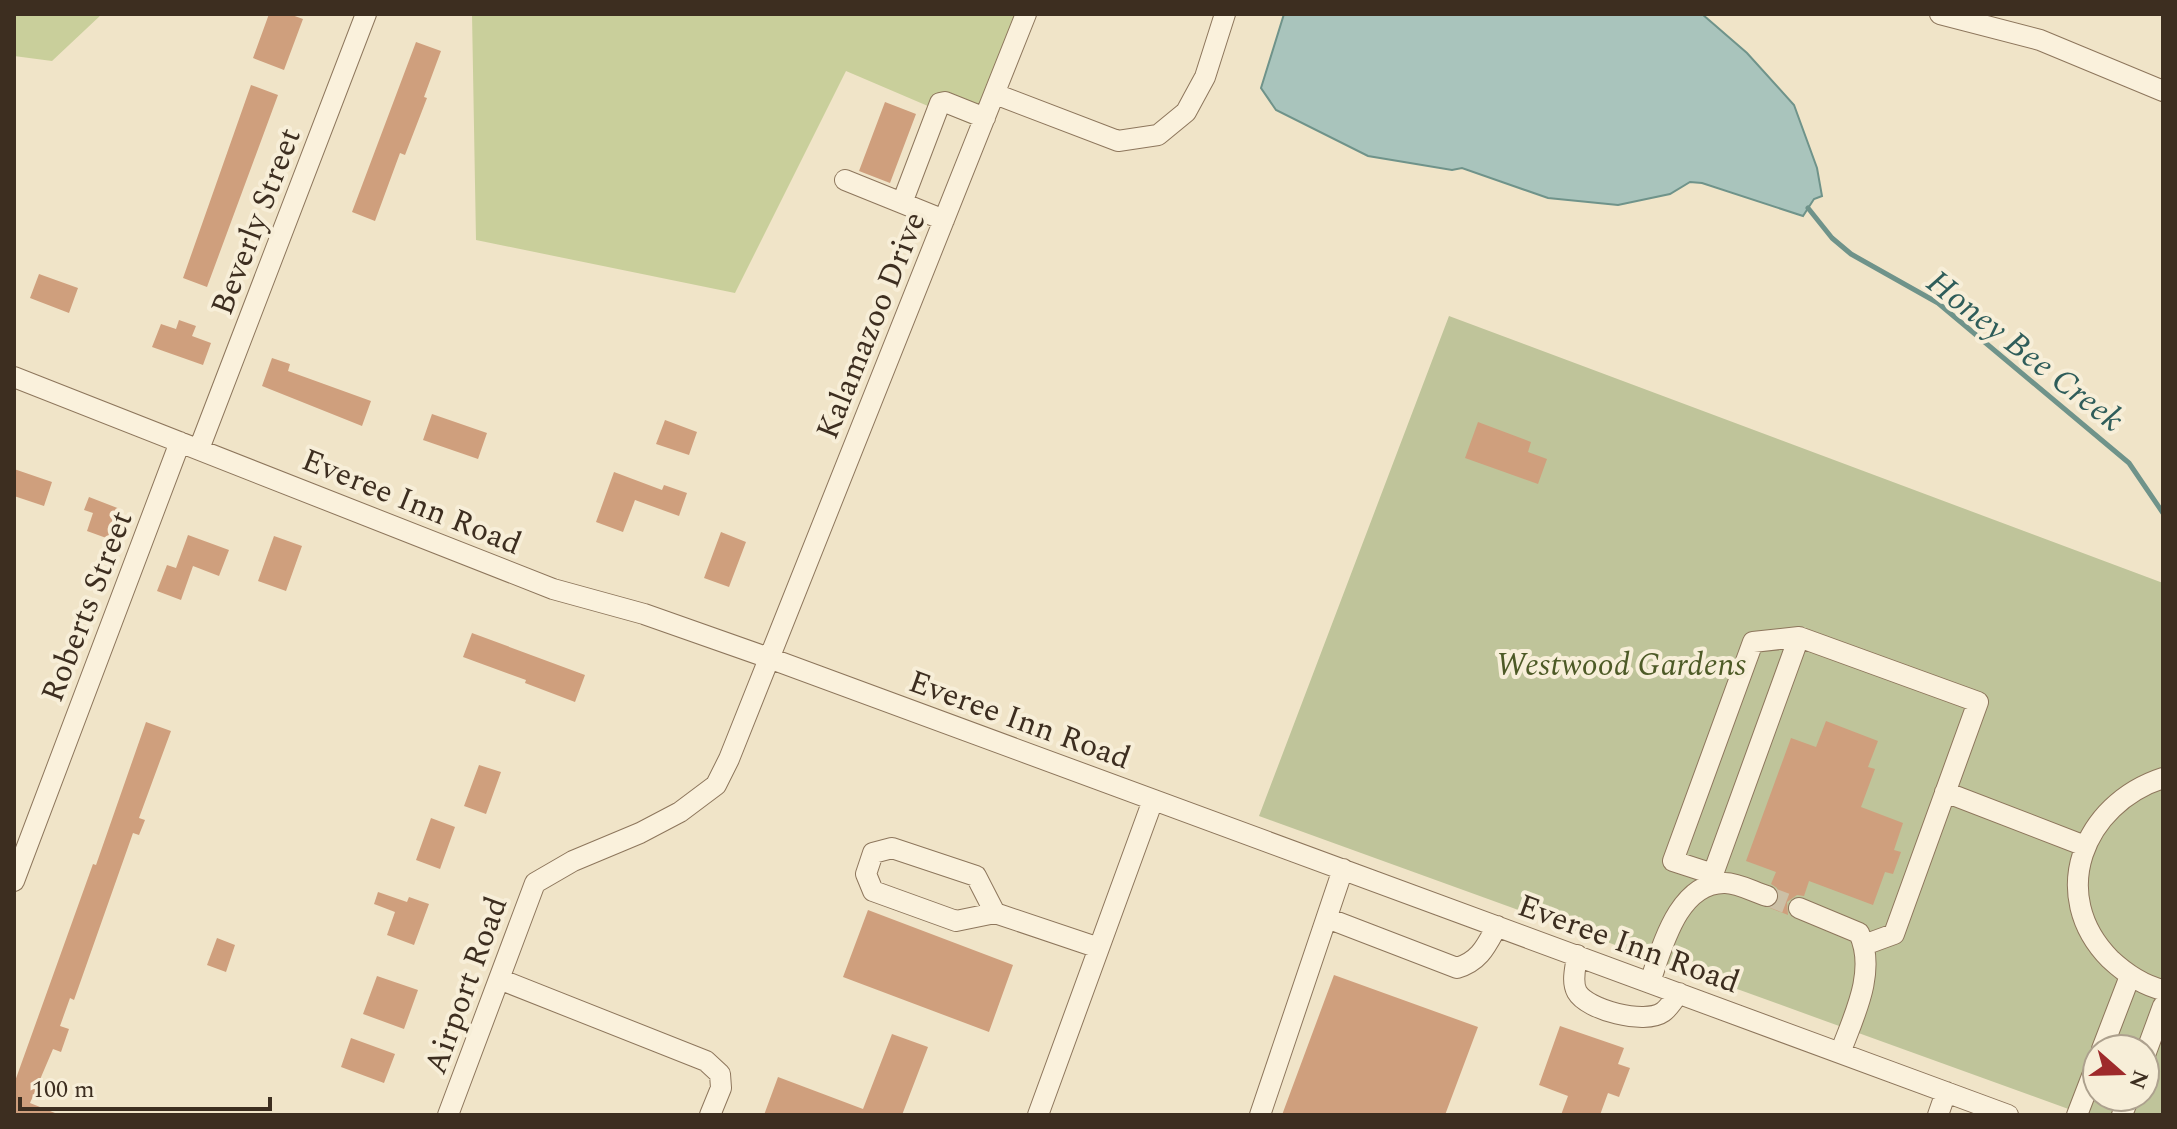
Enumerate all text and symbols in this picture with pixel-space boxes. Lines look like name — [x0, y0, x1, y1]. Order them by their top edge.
street label: Beverly Street — [198, 121, 315, 322]
street label: Kalamazoo Drive — [803, 204, 939, 447]
water label: Honey Bee Creek — [1915, 258, 2135, 445]
street label: Everee Inn Road — [294, 436, 529, 569]
street label: Roberts Street — [28, 504, 146, 709]
park label: Westwood Gardens — [1496, 641, 1746, 690]
street label: Everee Inn Road — [902, 657, 1137, 783]
street label: Everee Inn Road — [1511, 881, 1746, 1007]
street label: Airport Road — [411, 890, 521, 1082]
north arrow — [2081, 1033, 2161, 1113]
scale bar — [20, 1061, 270, 1111]
text: N — [2120, 1065, 2157, 1093]
text: 100 m — [32, 1072, 95, 1108]

